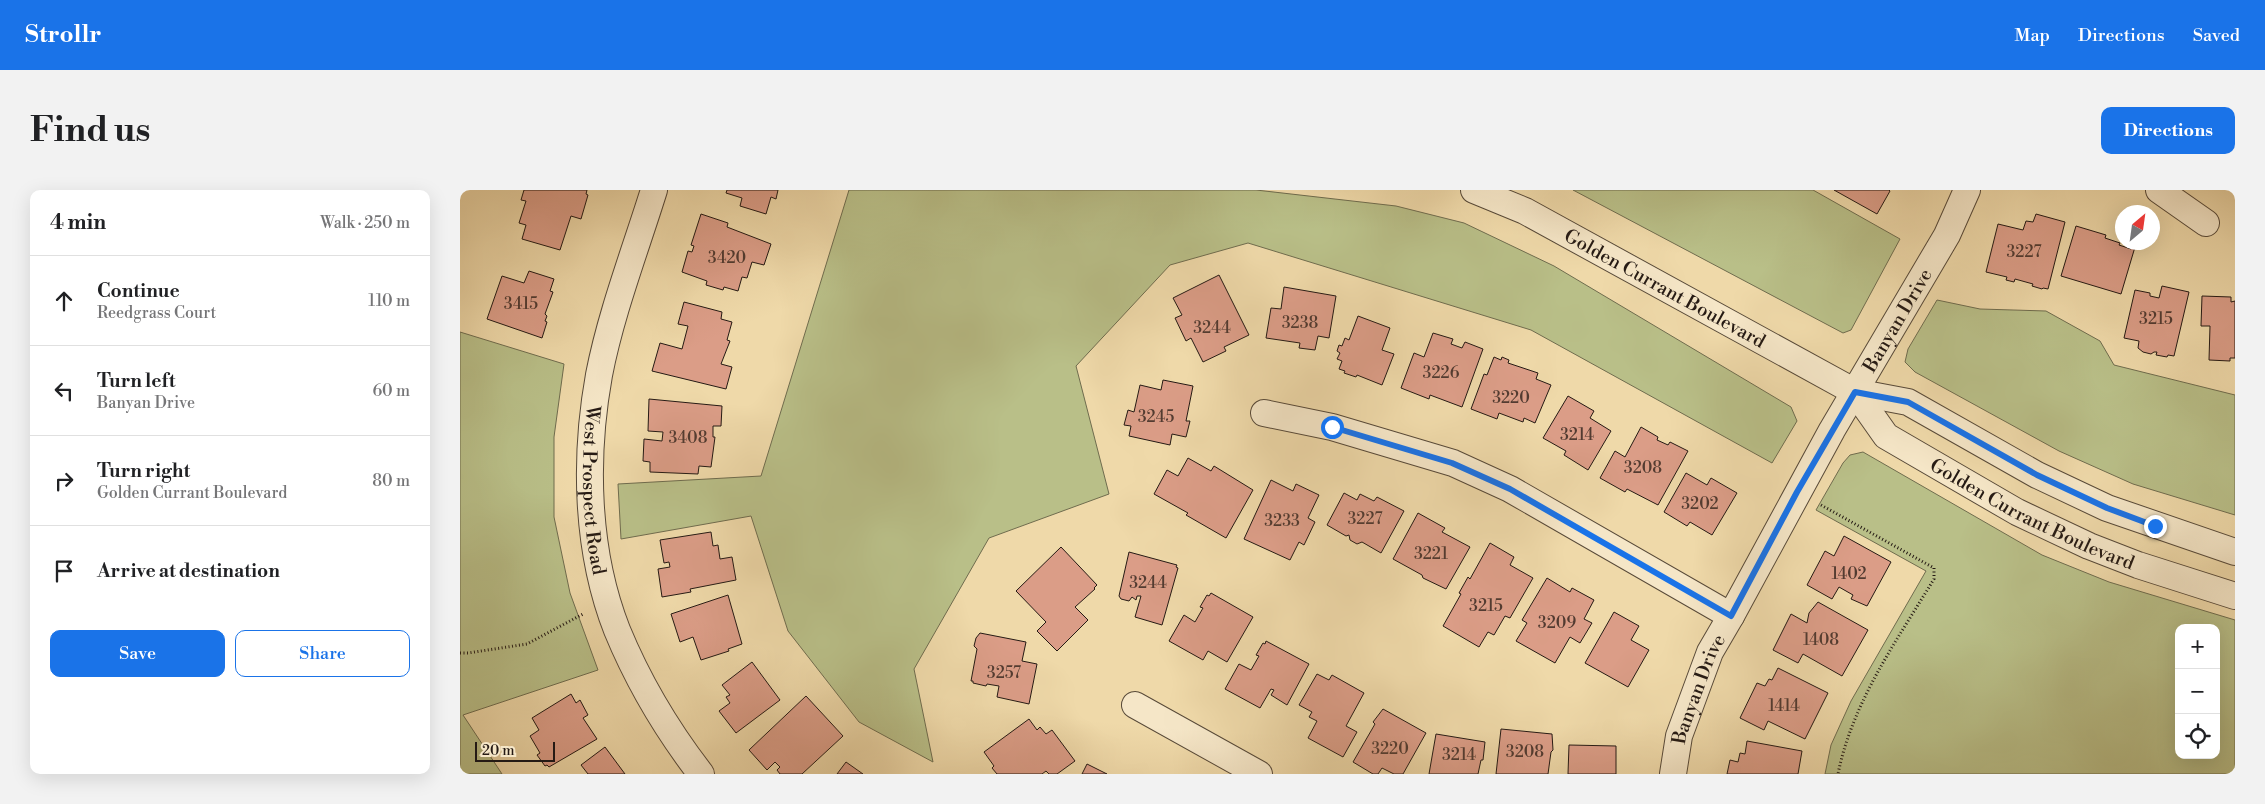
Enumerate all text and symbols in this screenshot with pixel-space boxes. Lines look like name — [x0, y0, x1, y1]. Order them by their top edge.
text: Strollr — [25, 20, 101, 50]
text: Map — [2014, 24, 2050, 47]
text: Directions — [2078, 24, 2165, 47]
text: Saved — [2193, 24, 2240, 47]
button: Directions — [2101, 107, 2235, 154]
text: Find us — [30, 109, 150, 152]
north arrow — [2115, 205, 2160, 250]
text: 4 min — [50, 210, 106, 236]
text: Walk · 250 m — [320, 213, 410, 233]
street label: Golden Currant Boulevard — [1560, 224, 1770, 354]
house number: 3227 — [2006, 242, 2042, 262]
house number: 3420 — [708, 248, 746, 268]
street label: Banyan Drive — [1857, 264, 1938, 378]
text: Continue — [97, 279, 180, 303]
icon: ahead — [50, 287, 78, 315]
text: 110 m — [368, 291, 410, 311]
house number: 3415 — [504, 294, 538, 314]
text: Reedgrass Court — [97, 303, 216, 323]
house number: 3215 — [2139, 309, 2173, 329]
house number: 3238 — [1282, 313, 1318, 333]
house number: 3244 — [1193, 318, 1231, 338]
house number: 3226 — [1423, 363, 1460, 383]
text: Turn left — [97, 369, 176, 393]
icon: left — [50, 377, 78, 405]
text: 60 m — [372, 381, 410, 401]
house number: 3220 — [1492, 388, 1530, 408]
text: Banyan Drive — [97, 393, 195, 413]
street label: West Prospect Road — [577, 403, 611, 577]
house number: 3245 — [1138, 407, 1174, 427]
route start — [1321, 416, 1344, 439]
house number: 3214 — [1560, 425, 1594, 445]
house number: 3408 — [668, 428, 708, 448]
street label: Golden Currant Boulevard — [1925, 453, 2138, 576]
house number: 3208 — [1624, 458, 1662, 478]
text: Turn right — [97, 459, 190, 483]
icon: right — [50, 467, 78, 495]
text: 80 m — [372, 471, 410, 491]
text: Golden Currant Boulevard — [97, 483, 287, 503]
house number: 3202 — [1681, 494, 1719, 514]
house number: 3227 — [1347, 509, 1383, 529]
house number: 3233 — [1264, 511, 1300, 531]
route end — [2144, 515, 2167, 538]
house number: 3221 — [1414, 544, 1448, 564]
icon: arrive — [50, 557, 78, 585]
text: Arrive at destination — [97, 559, 280, 583]
house number: 1402 — [1831, 564, 1867, 584]
house number: 3244 — [1129, 573, 1167, 593]
house number: 3215 — [1469, 596, 1503, 616]
house number: 3209 — [1538, 613, 1576, 633]
map controls — [2175, 624, 2220, 759]
button: + — [2175, 624, 2220, 669]
button: Save — [50, 630, 225, 677]
button: Share — [235, 630, 410, 677]
street label: Banyan Drive — [1667, 630, 1731, 747]
house number: 1408 — [1803, 630, 1839, 650]
house number: 3257 — [987, 663, 1021, 683]
button: − — [2175, 669, 2220, 714]
house number: 1414 — [1768, 696, 1800, 716]
button: locate — [2175, 714, 2220, 759]
scale bar — [475, 739, 555, 762]
house number: 3220 — [1371, 739, 1409, 759]
text: 20 m — [482, 742, 514, 760]
house number: 3208 — [1506, 742, 1544, 762]
house number: 3214 — [1442, 745, 1476, 765]

